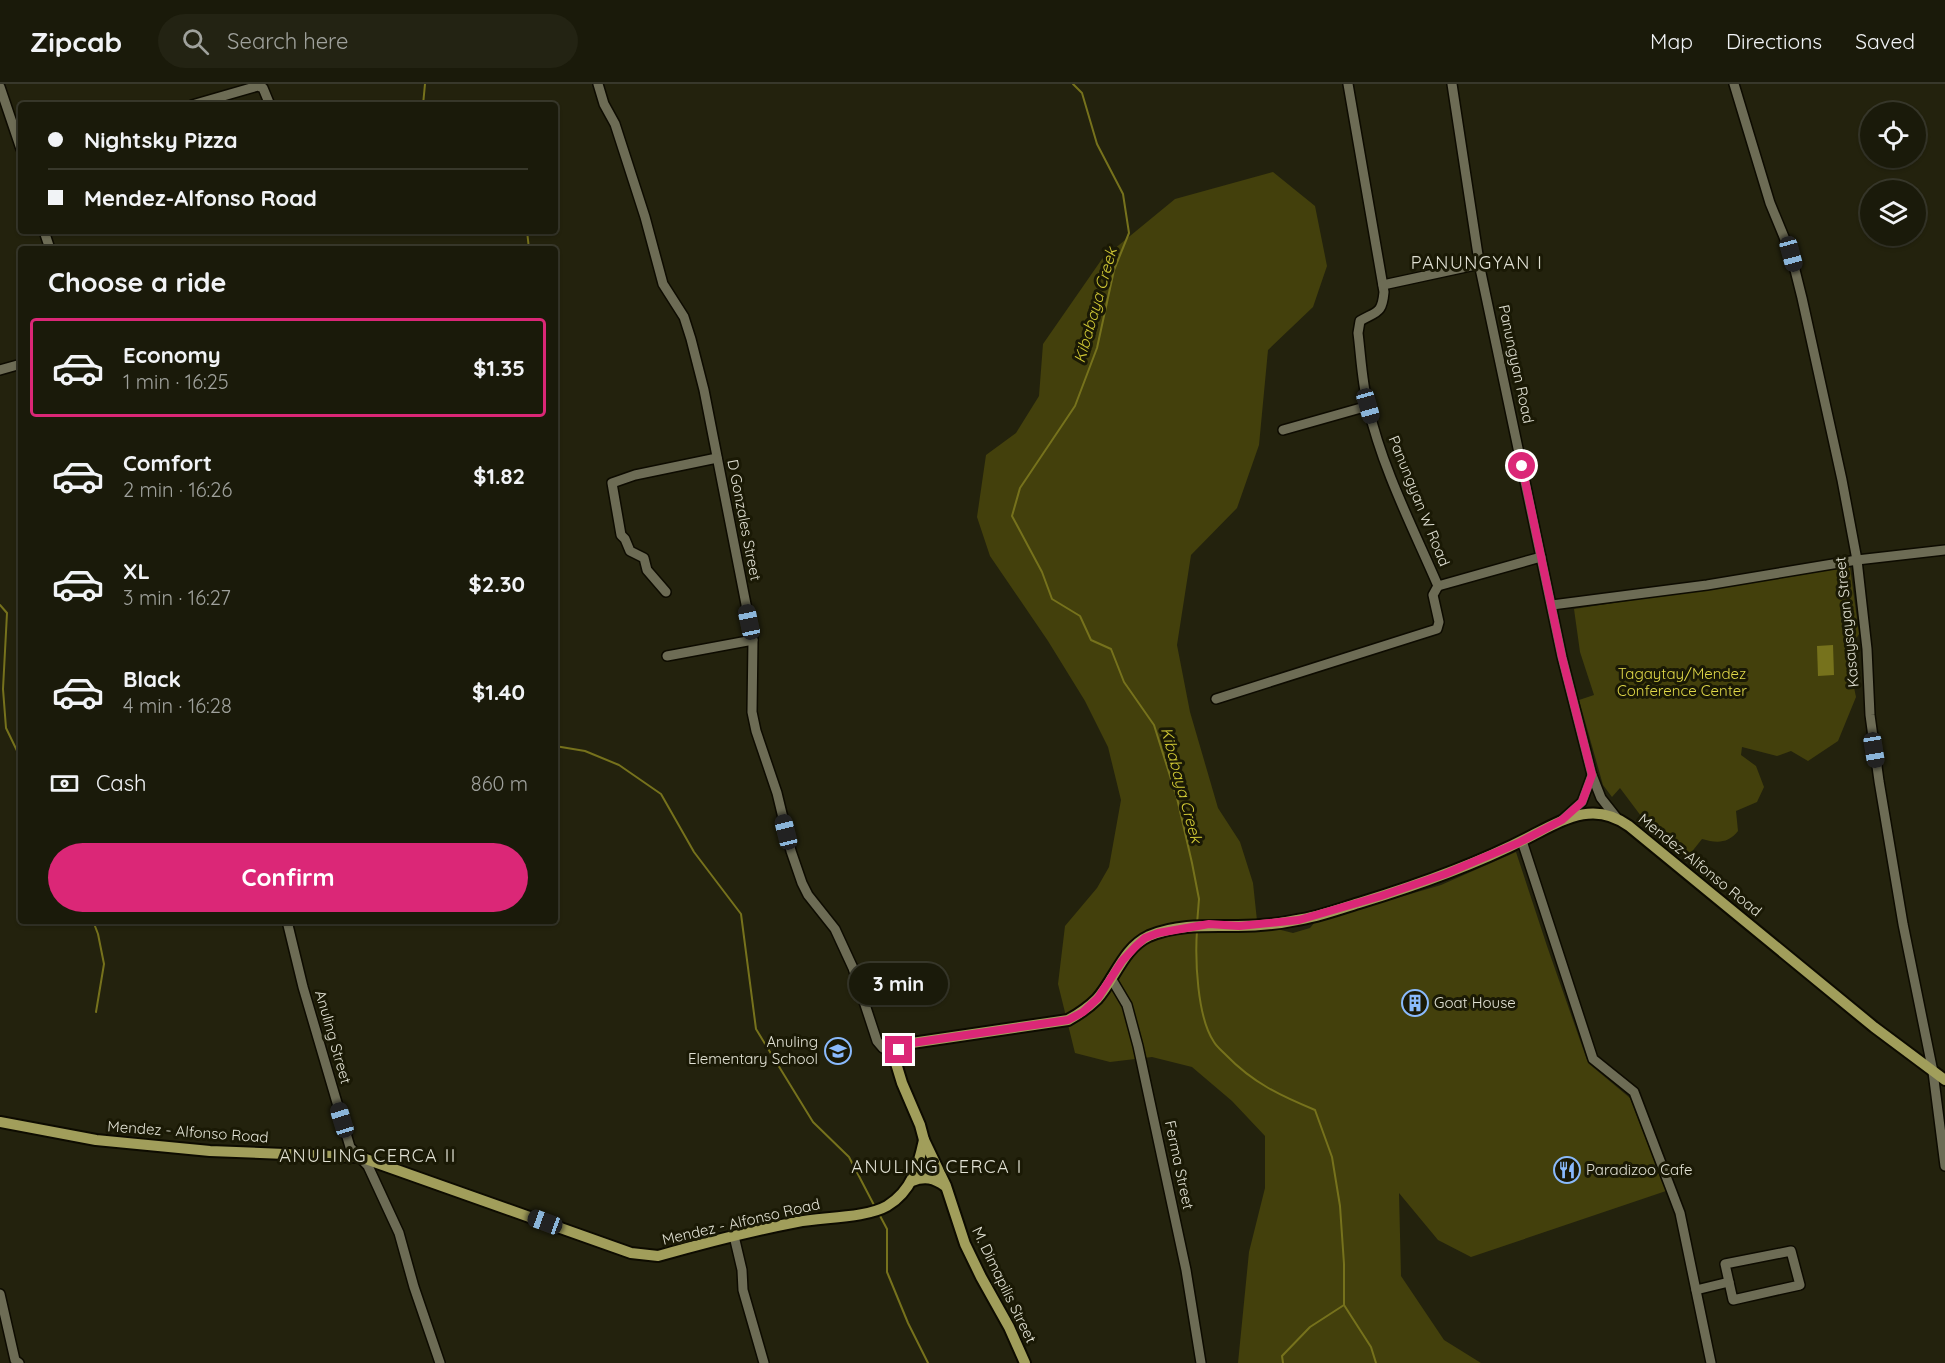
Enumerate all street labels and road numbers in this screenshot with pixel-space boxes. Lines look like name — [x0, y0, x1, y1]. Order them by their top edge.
street label: Panungyan Road — [1495, 303, 1538, 425]
street label: Panungyan W Road — [1385, 433, 1454, 569]
street label: D Gonzales Street — [723, 458, 766, 582]
street label: Kasaysayan Street — [1830, 556, 1863, 688]
street label: Mendez-Alfonso Road — [1635, 809, 1766, 920]
street label: Anuling Street — [311, 988, 356, 1086]
street label: Mendez - Alfonso Road — [107, 1116, 269, 1147]
street label: Ferma Street — [1161, 1119, 1198, 1211]
street label: Mendez - Alfonso Road — [660, 1194, 822, 1249]
street label: M. Dimapilis Street — [968, 1224, 1041, 1346]

